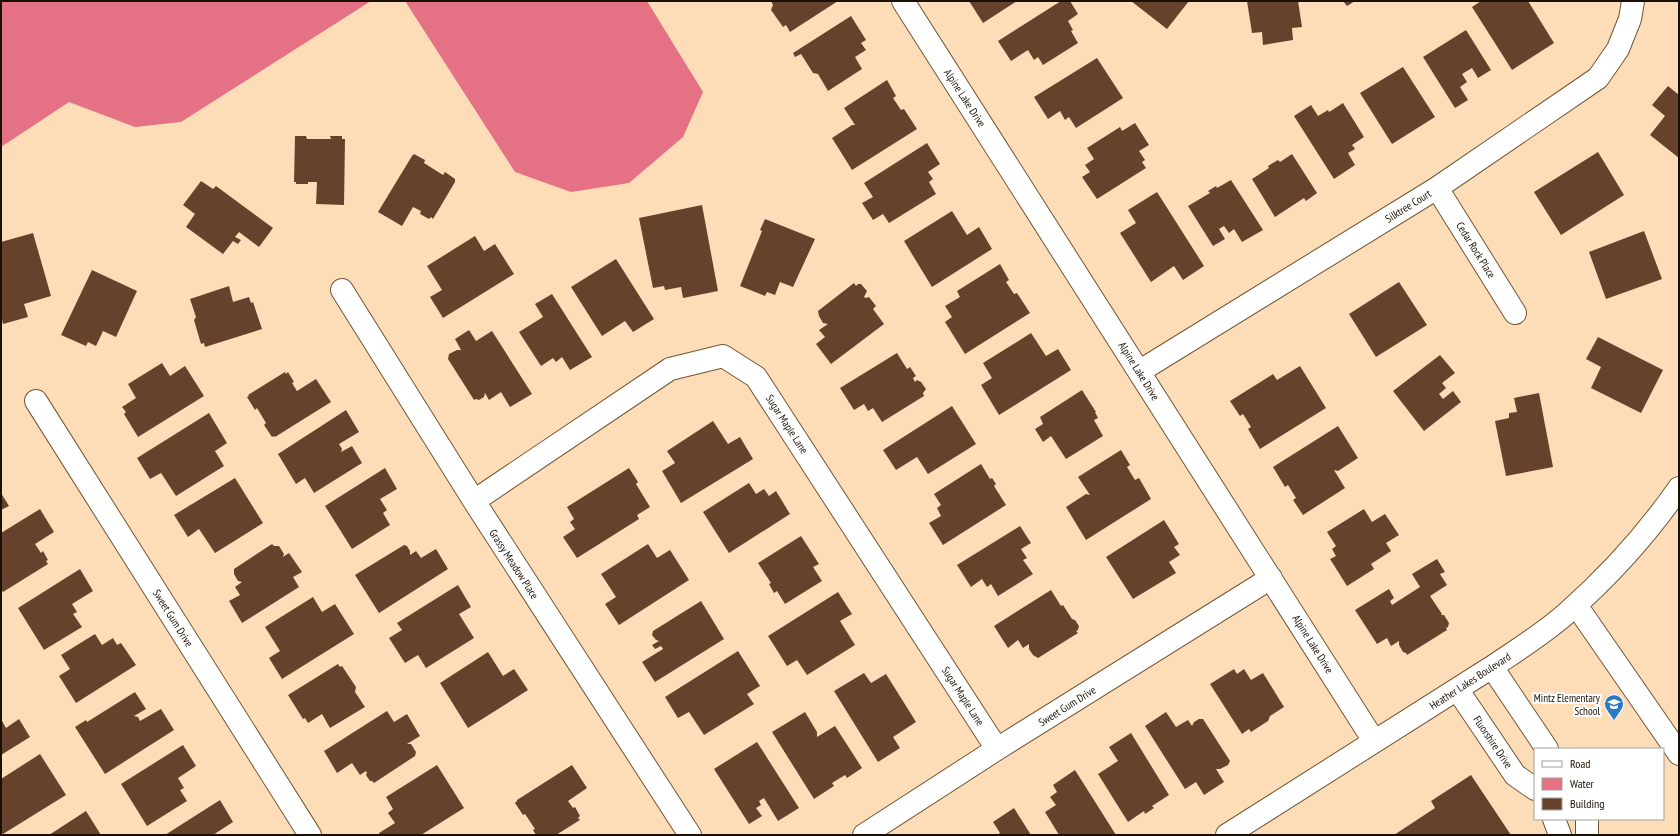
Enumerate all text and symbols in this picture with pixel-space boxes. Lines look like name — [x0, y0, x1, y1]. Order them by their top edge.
street label: Alpine Lake Drive — [941, 66, 989, 130]
street label: Silktree Court — [1382, 186, 1434, 226]
street label: Cedar Rock Place — [1453, 219, 1499, 281]
street label: Alpine Lake Drive — [1115, 339, 1163, 403]
street label: Sugar Maple Lane — [763, 392, 812, 457]
street label: Grassy Meadow Place — [486, 526, 542, 602]
street label: Sweet Gum Drive — [150, 587, 196, 650]
street label: Alpine Lake Drive — [1289, 612, 1337, 676]
street label: Heather Lakes Boulevard — [1427, 649, 1514, 713]
street label: Sugar Maple Lane — [939, 664, 988, 729]
street label: Sweet Gum Drive — [1036, 683, 1099, 729]
place label: Mintz Elementary School — [1534, 691, 1601, 718]
school or university icon: Mintz Elementary School — [1603, 693, 1625, 721]
street label: Fluorshire Drive — [1470, 713, 1516, 771]
legend — [1534, 748, 1664, 820]
text: Road — [1570, 756, 1590, 771]
text: Water — [1570, 776, 1595, 791]
text: Building — [1570, 796, 1605, 811]

